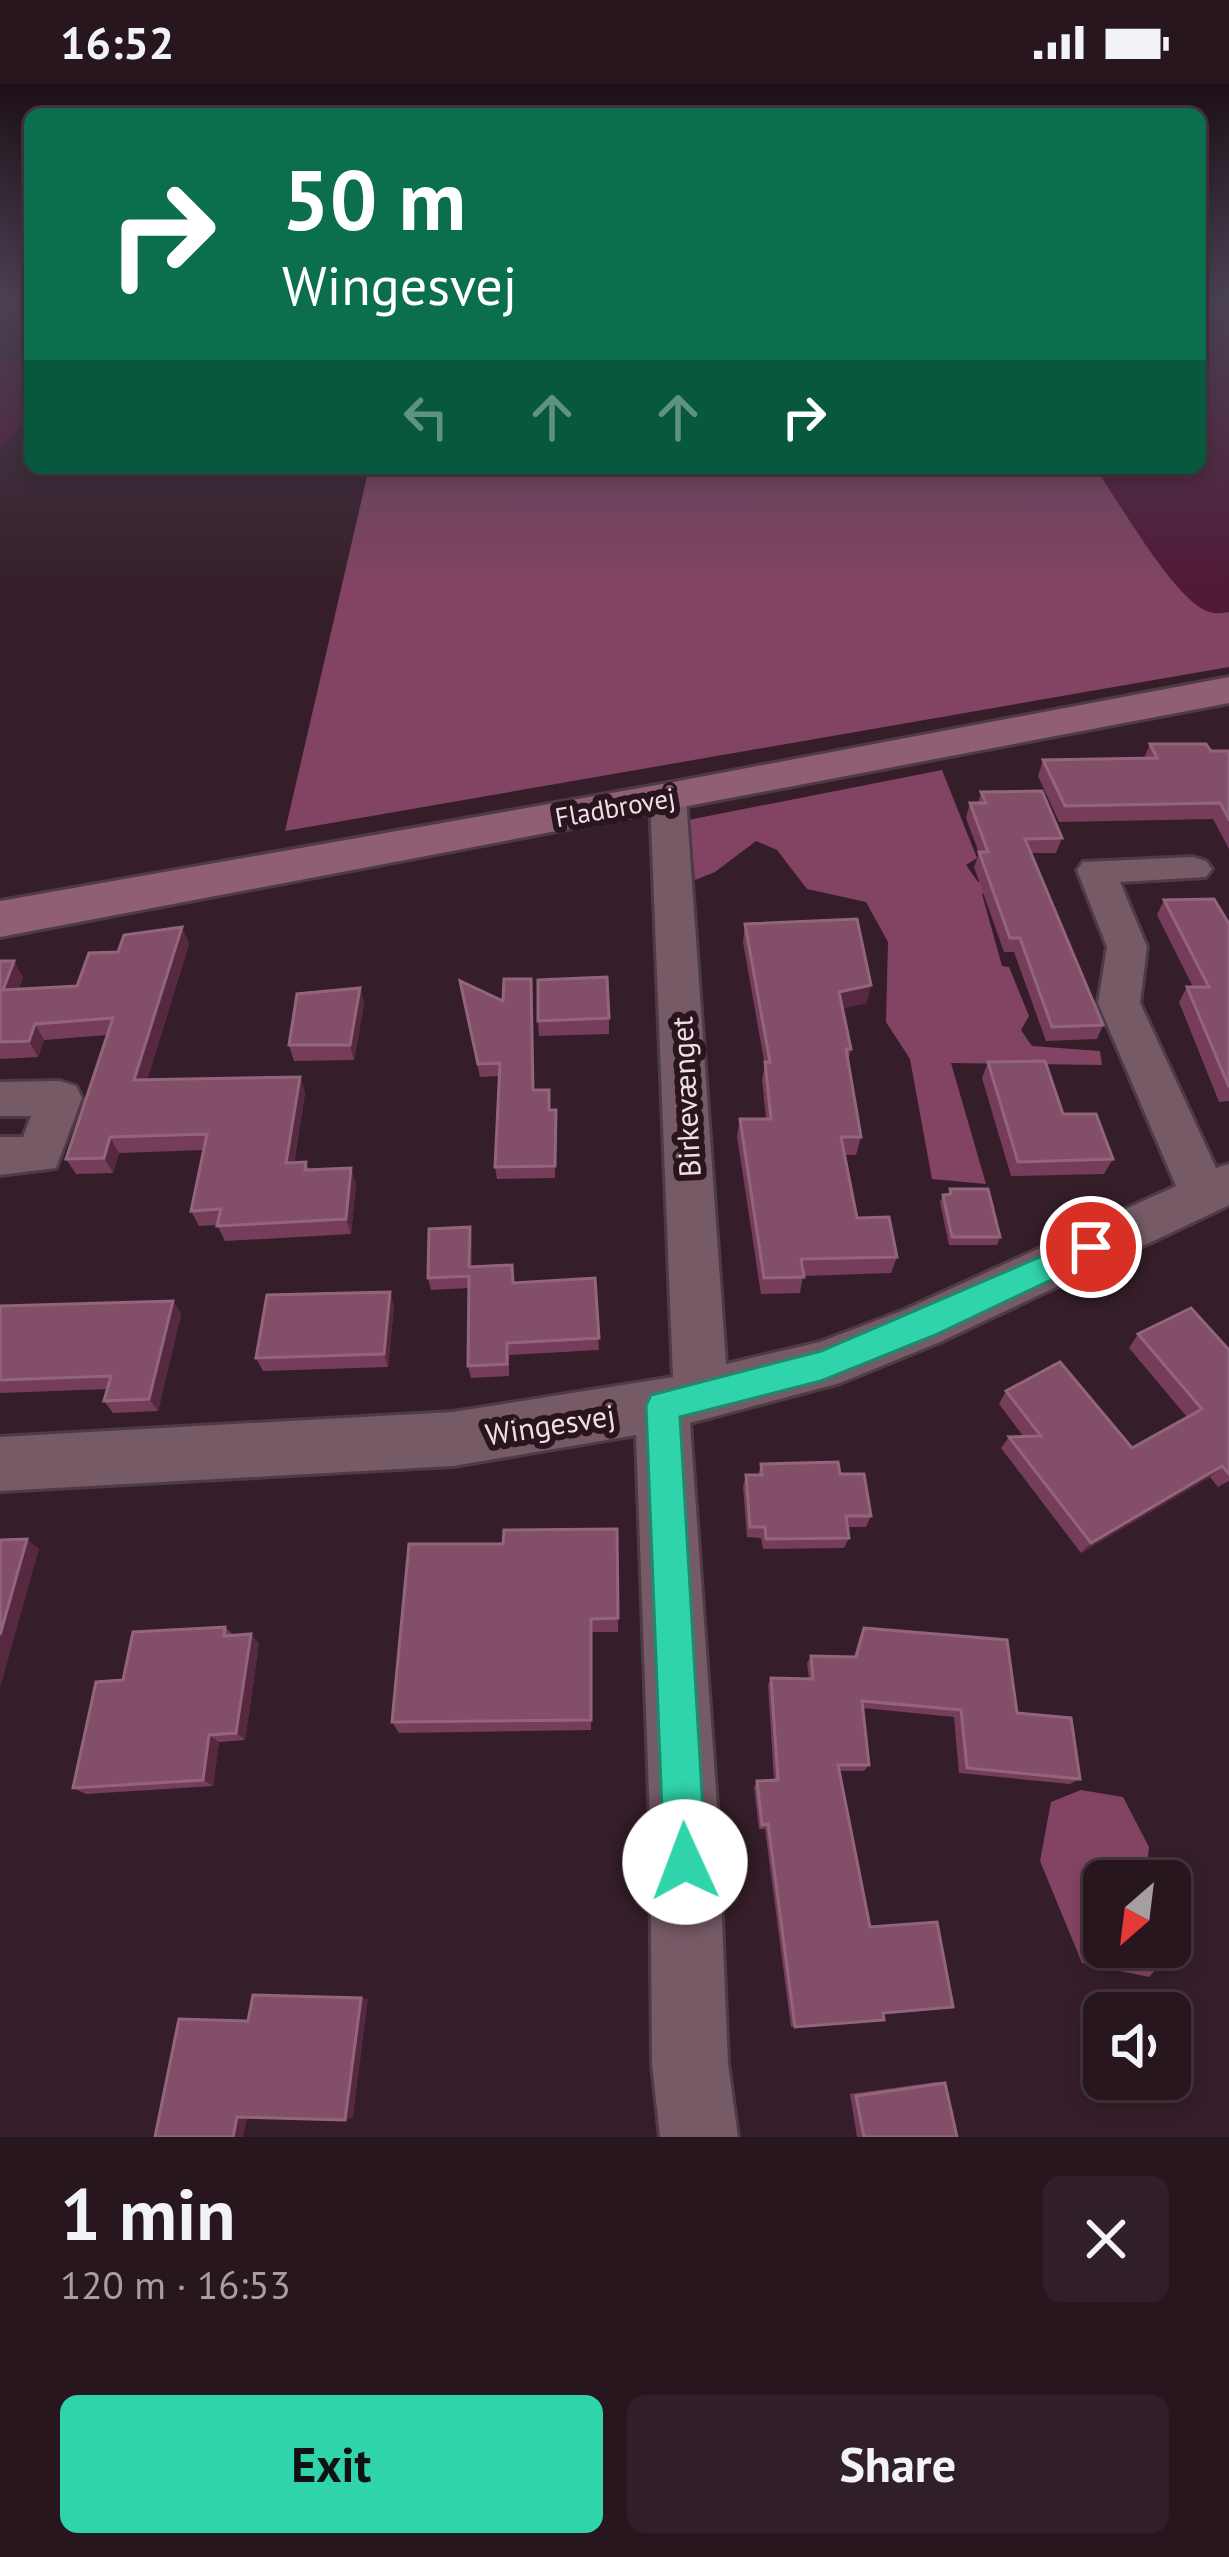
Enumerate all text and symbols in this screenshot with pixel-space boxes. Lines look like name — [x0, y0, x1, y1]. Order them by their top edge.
text: 16:52 — [60, 13, 174, 71]
text: 50 m — [282, 144, 466, 253]
icon: right — [84, 156, 240, 312]
text: Wingesvej — [282, 250, 517, 320]
icon: left — [393, 384, 459, 450]
icon: ahead — [519, 384, 585, 450]
icon: ahead — [645, 384, 711, 450]
icon: right — [771, 384, 837, 450]
street label: Fladbrovej — [552, 780, 678, 834]
street label: Birkevænget — [661, 1016, 709, 1178]
pin — [1040, 1196, 1142, 1298]
icon: arrive — [1058, 1214, 1124, 1280]
street label: Wingesvej — [482, 1395, 618, 1453]
position arrow — [622, 1799, 748, 1925]
north arrow — [1083, 1860, 1191, 1968]
map controls — [1083, 1860, 1191, 2100]
button: sound — [1083, 1992, 1191, 2100]
text: 1 min — [60, 2167, 236, 2260]
button: close — [1043, 2176, 1169, 2302]
text: 120 m · 16:53 — [60, 2259, 291, 2310]
button: Exit — [60, 2395, 603, 2533]
button: Share — [627, 2395, 1169, 2533]

